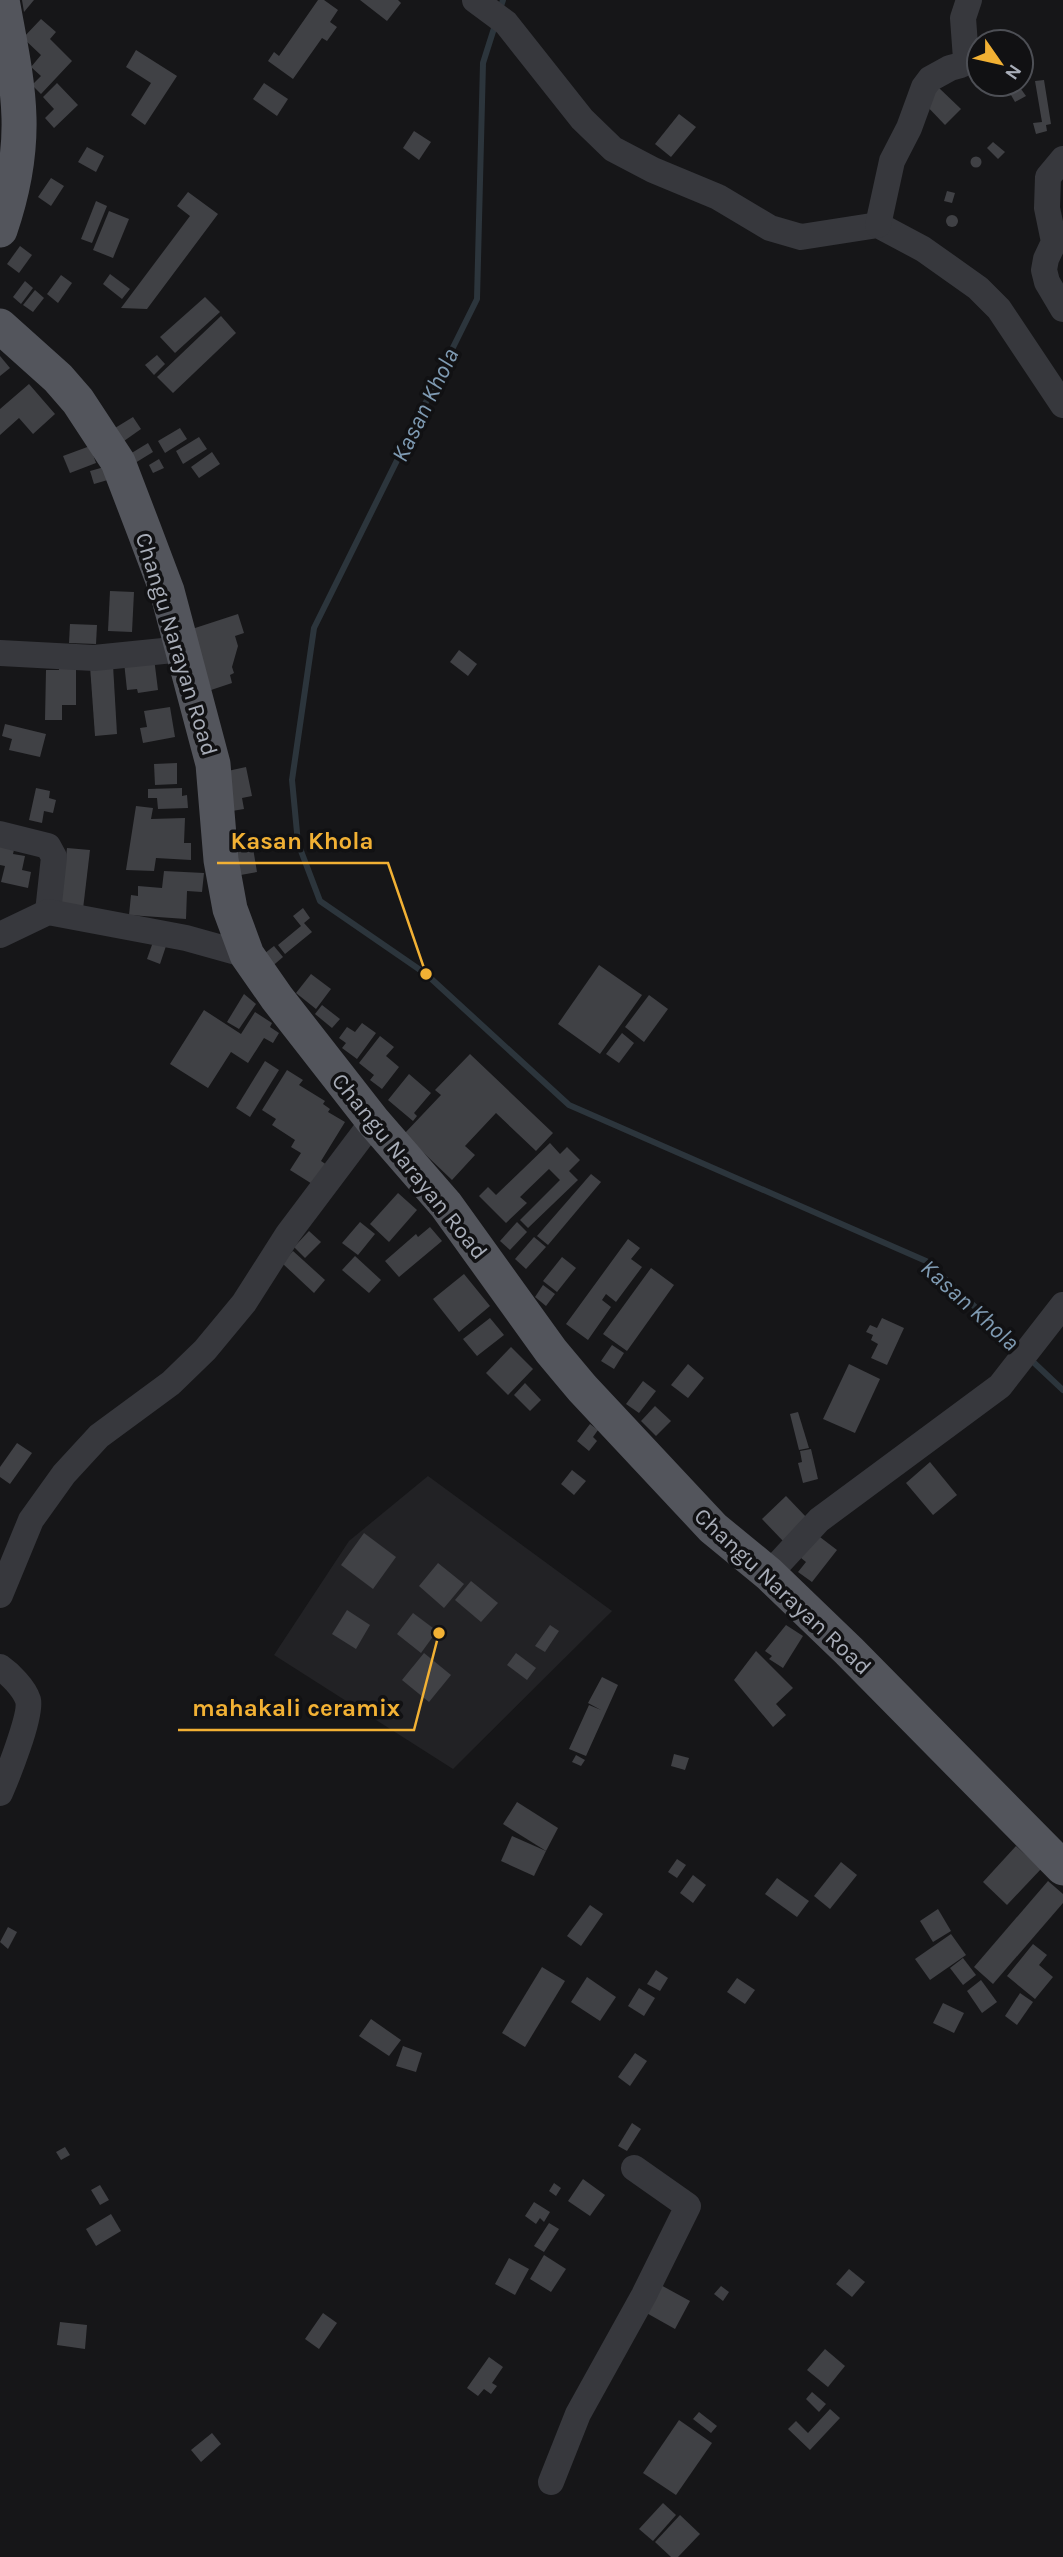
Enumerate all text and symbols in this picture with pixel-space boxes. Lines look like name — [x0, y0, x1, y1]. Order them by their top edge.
north arrow — [965, 28, 1035, 98]
text: N — [1000, 60, 1026, 84]
water label: Kasan Khola — [385, 344, 465, 466]
street label: Changu Narayan Road — [130, 529, 223, 759]
callout: Kasan Khola — [217, 818, 388, 863]
text: Kasan Khola — [230, 827, 374, 855]
street label: Changu Narayan Road — [326, 1068, 493, 1265]
water label: Kasan Khola — [915, 1253, 1025, 1357]
street label: Changu Narayan Road — [689, 1502, 877, 1680]
callout: mahakali ceramix — [178, 1685, 414, 1730]
text: mahakali ceramix — [192, 1694, 400, 1722]

